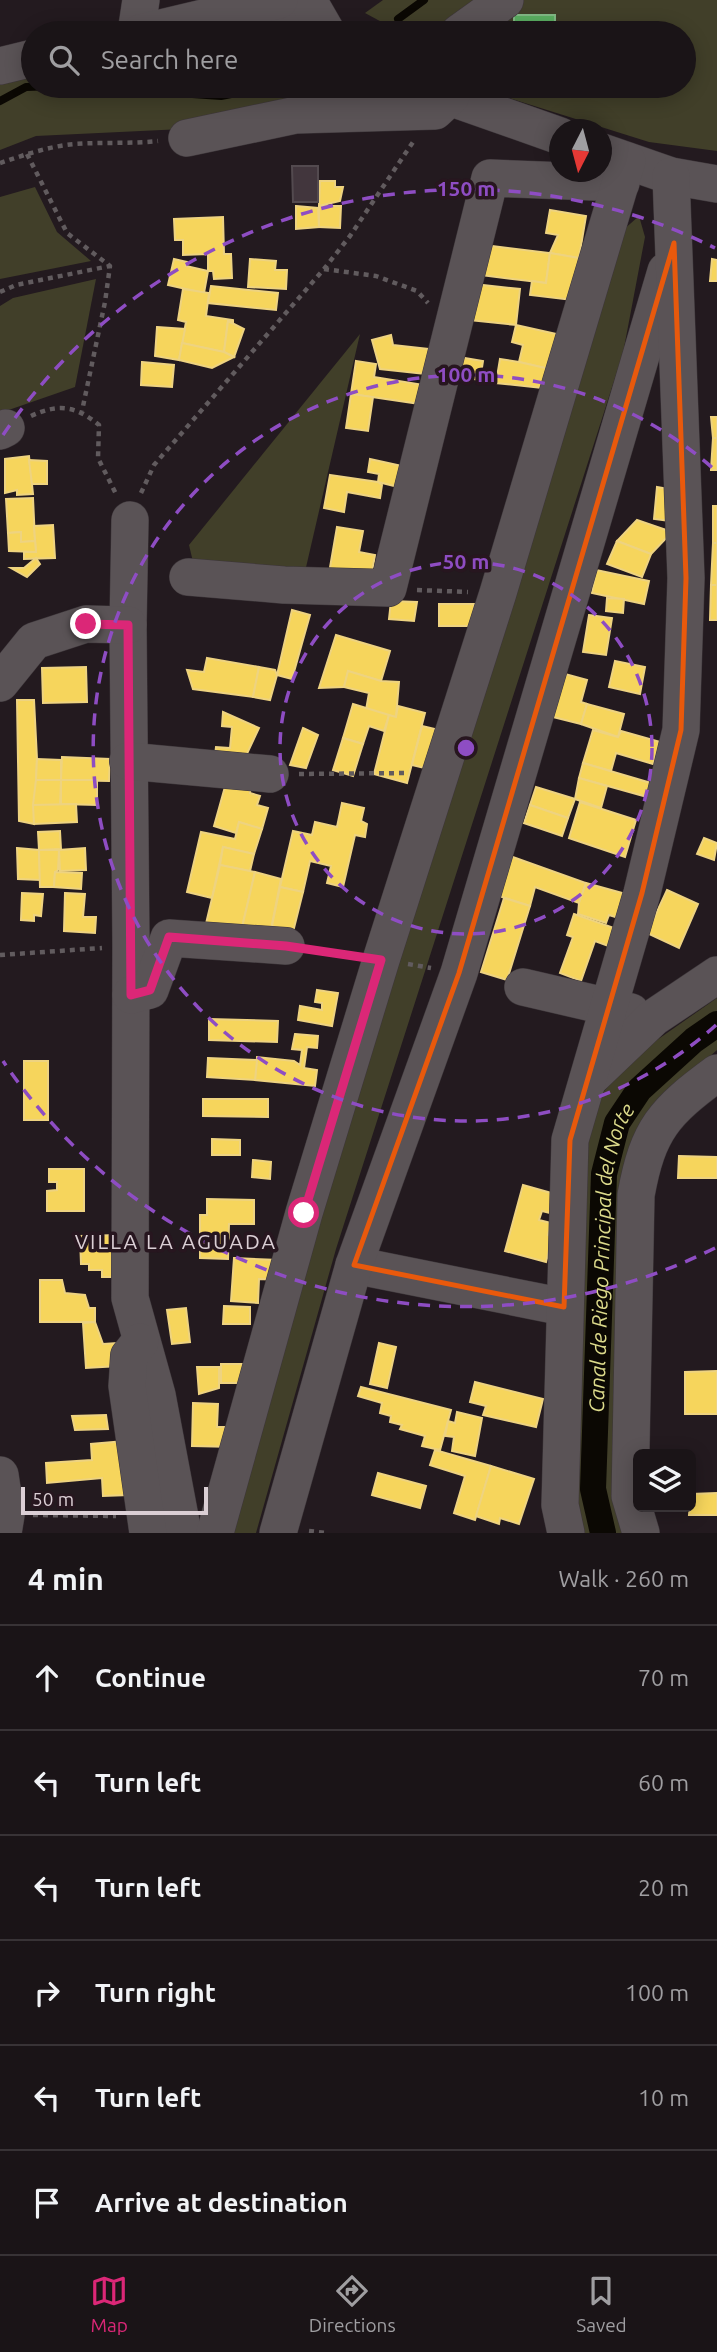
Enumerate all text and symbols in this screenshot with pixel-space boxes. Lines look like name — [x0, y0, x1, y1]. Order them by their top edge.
search box — [21, 21, 696, 98]
icon: search — [45, 41, 83, 79]
text: Search here — [101, 45, 238, 74]
north arrow — [549, 119, 612, 182]
text: 150 m — [437, 176, 495, 200]
text: 100 m — [437, 362, 495, 386]
text: 50 m — [443, 549, 489, 573]
route end — [70, 608, 101, 639]
centre of rings — [454, 736, 478, 760]
water label: Canal de Riego Principal del Norte — [584, 1098, 639, 1413]
route start — [288, 1197, 319, 1228]
district label: VILLA LA AGUADA — [75, 1229, 277, 1253]
map controls — [633, 1449, 696, 1512]
button: layers — [633, 1449, 696, 1512]
scale bar — [21, 1484, 208, 1516]
text: 50 m — [32, 1488, 74, 1510]
text: 4 min — [28, 1562, 104, 1596]
text: Walk · 260 m — [558, 1566, 689, 1591]
icon: ahead — [28, 1659, 66, 1697]
text: Continue — [95, 1663, 206, 1692]
text: 70 m — [638, 1665, 689, 1690]
icon: left — [28, 1764, 66, 1802]
text: Turn left — [95, 1768, 201, 1797]
text: 60 m — [638, 1770, 689, 1795]
icon: left — [28, 1869, 66, 1907]
text: Turn left — [95, 1873, 201, 1902]
text: 20 m — [638, 1875, 689, 1900]
icon: right — [28, 1974, 66, 2012]
text: Turn right — [95, 1978, 216, 2007]
text: 100 m — [625, 1980, 689, 2005]
icon: left — [28, 2079, 66, 2117]
text: Turn left — [95, 2083, 201, 2112]
text: 10 m — [638, 2085, 689, 2110]
icon: arrive — [28, 2184, 66, 2222]
text: Arrive at destination — [95, 2188, 348, 2217]
tab: Map — [90, 2272, 128, 2336]
tab: Directions — [309, 2272, 396, 2336]
tab: Saved — [576, 2272, 627, 2336]

